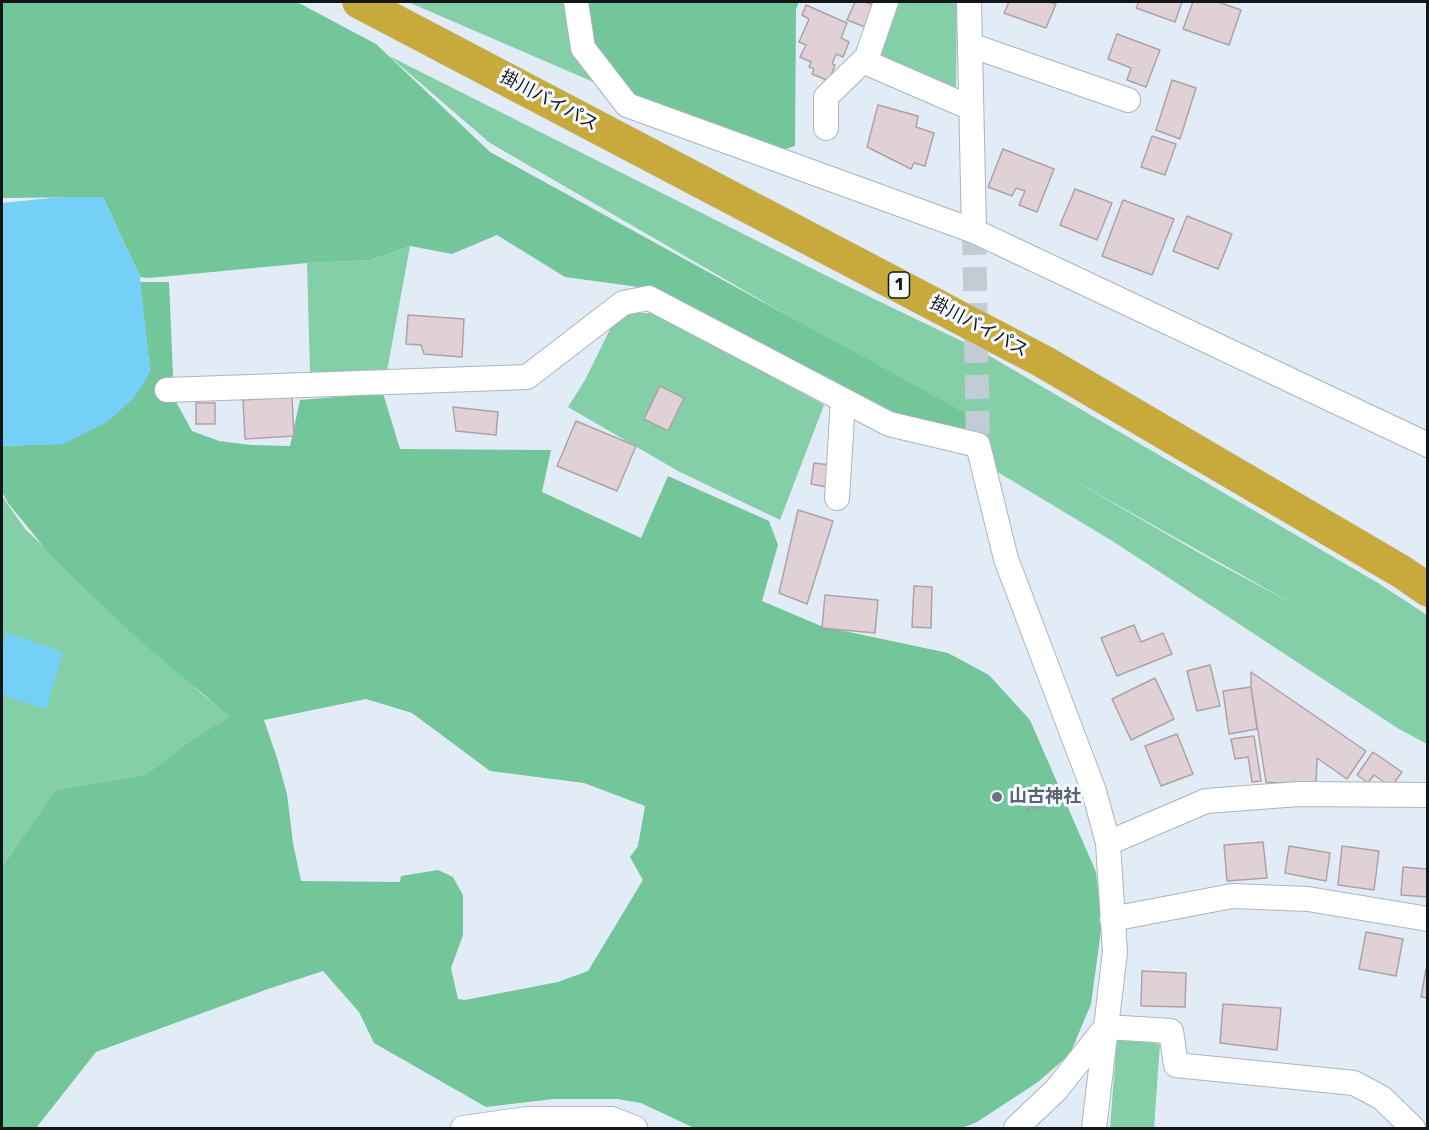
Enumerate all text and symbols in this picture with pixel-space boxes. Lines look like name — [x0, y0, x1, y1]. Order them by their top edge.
street label: 掛川バイパス — [496, 66, 602, 136]
road number: 1 — [888, 272, 910, 298]
street label: 掛川バイパス — [926, 292, 1032, 362]
place label: 山古神社 — [1009, 786, 1081, 808]
marker: 山古神社 — [990, 790, 1004, 804]

